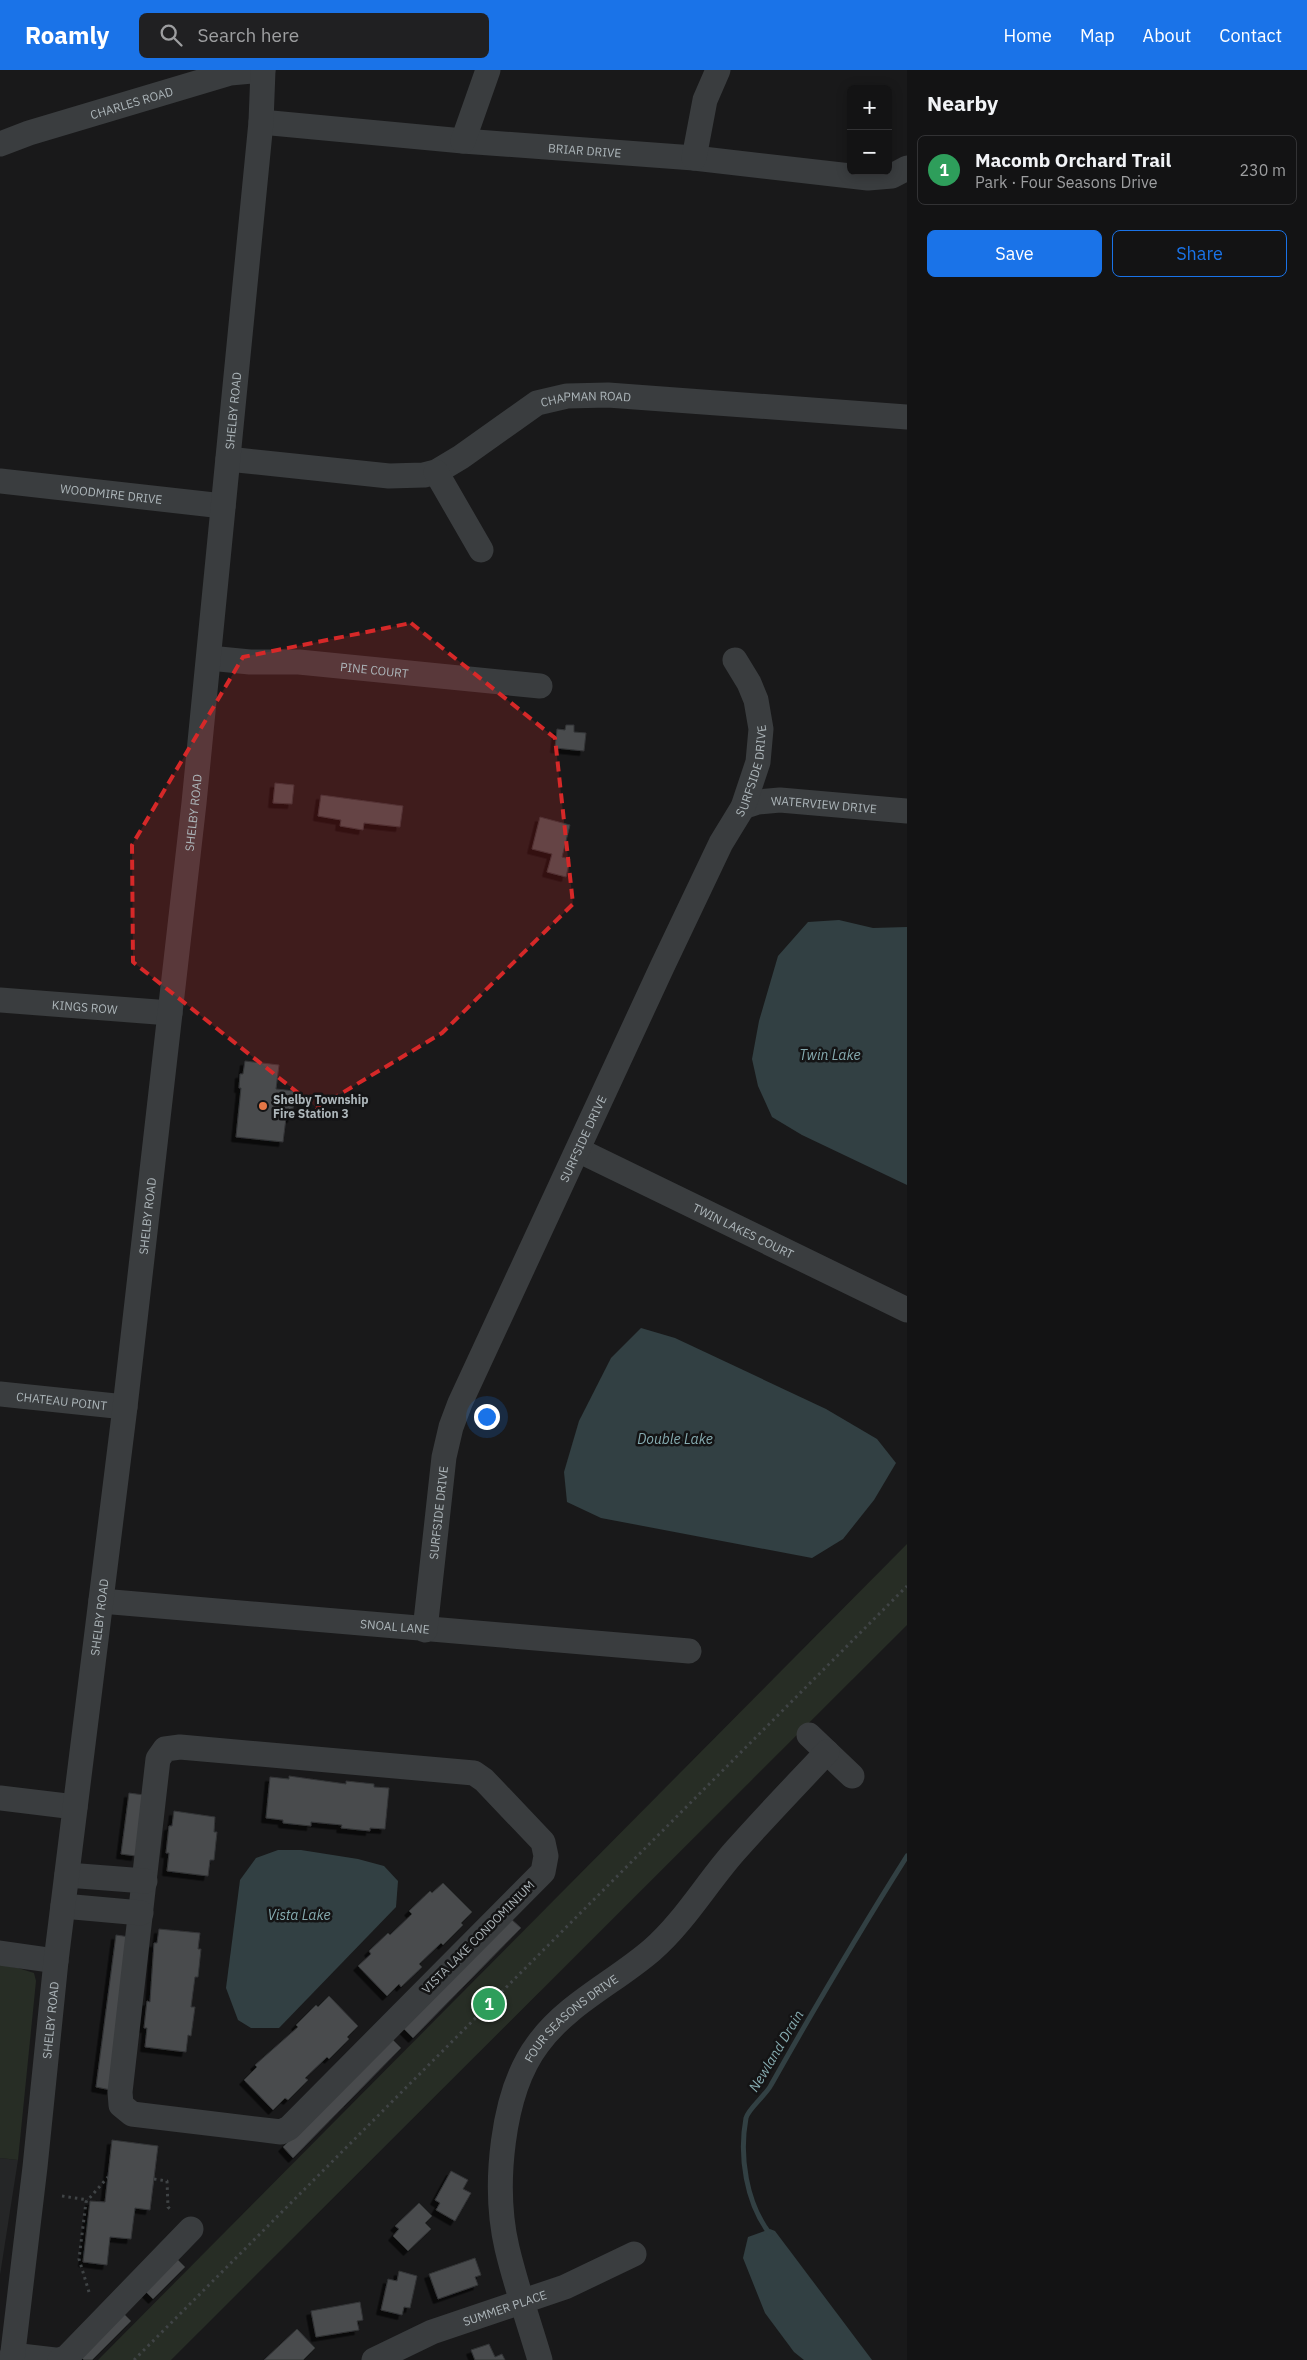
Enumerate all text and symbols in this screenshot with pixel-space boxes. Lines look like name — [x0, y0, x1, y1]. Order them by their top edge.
search box — [139, 13, 489, 58]
text: Roamly — [25, 19, 109, 51]
icon: search — [157, 21, 185, 49]
text: Search here — [197, 23, 299, 47]
text: Home — [1004, 24, 1052, 47]
text: Map — [1080, 24, 1115, 47]
text: About — [1143, 24, 1191, 47]
text: Contact — [1219, 24, 1282, 47]
street label: CHARLES ROAD — [88, 83, 175, 122]
map controls — [847, 85, 892, 175]
button: + — [847, 85, 892, 130]
text: Nearby — [927, 89, 998, 117]
button: − — [847, 130, 892, 175]
street label: BRIAR DRIVE — [548, 140, 622, 160]
text: Macomb Orchard Trail — [975, 148, 1171, 172]
text: 1 — [939, 160, 949, 180]
text: 230 m — [1239, 160, 1286, 180]
text: Park · Four Seasons Drive — [975, 172, 1158, 192]
button: Save — [927, 230, 1102, 277]
button: Share — [1112, 230, 1287, 277]
street label: SHELBY ROAD — [221, 371, 244, 450]
street label: CHAPMAN ROAD — [539, 387, 632, 409]
street label: WOODMIRE DRIVE — [59, 480, 163, 507]
street label: PINE COURT — [340, 659, 409, 680]
street label: SURFSIDE DRIVE — [732, 724, 769, 819]
street label: SHELBY ROAD — [181, 773, 204, 852]
street label: WATERVIEW DRIVE — [770, 792, 878, 816]
street label: KINGS ROW — [51, 996, 118, 1016]
water label: Twin Lake — [799, 1046, 861, 1064]
place label: Shelby Township Fire Station 3 — [273, 1092, 369, 1121]
street label: SURFSIDE DRIVE — [556, 1093, 609, 1184]
marker: Shelby Township Fire Station 3 — [257, 1100, 269, 1112]
street label: SHELBY ROAD — [135, 1177, 159, 1255]
street label: TWIN LAKES COURT — [691, 1200, 797, 1261]
street label: CHATEAU POINT — [16, 1388, 108, 1413]
your location — [474, 1404, 500, 1430]
water label: Double Lake — [637, 1430, 713, 1448]
street label: SURFSIDE DRIVE — [425, 1465, 450, 1560]
street label: SHELBY ROAD — [87, 1578, 111, 1657]
street label: SNOAL LANE — [360, 1616, 430, 1636]
street label: VISTA LAKE CONDOMINIUM — [418, 1877, 538, 1997]
water label: Vista Lake — [267, 1906, 331, 1924]
street label: FOUR SEASONS DRIVE — [521, 1971, 621, 2065]
street label: SHELBY ROAD — [39, 1981, 61, 2059]
pin: 1 — [473, 1985, 505, 2023]
water label: Newland Drain — [745, 2007, 807, 2095]
street label: SUMMER PLACE — [461, 2286, 548, 2329]

